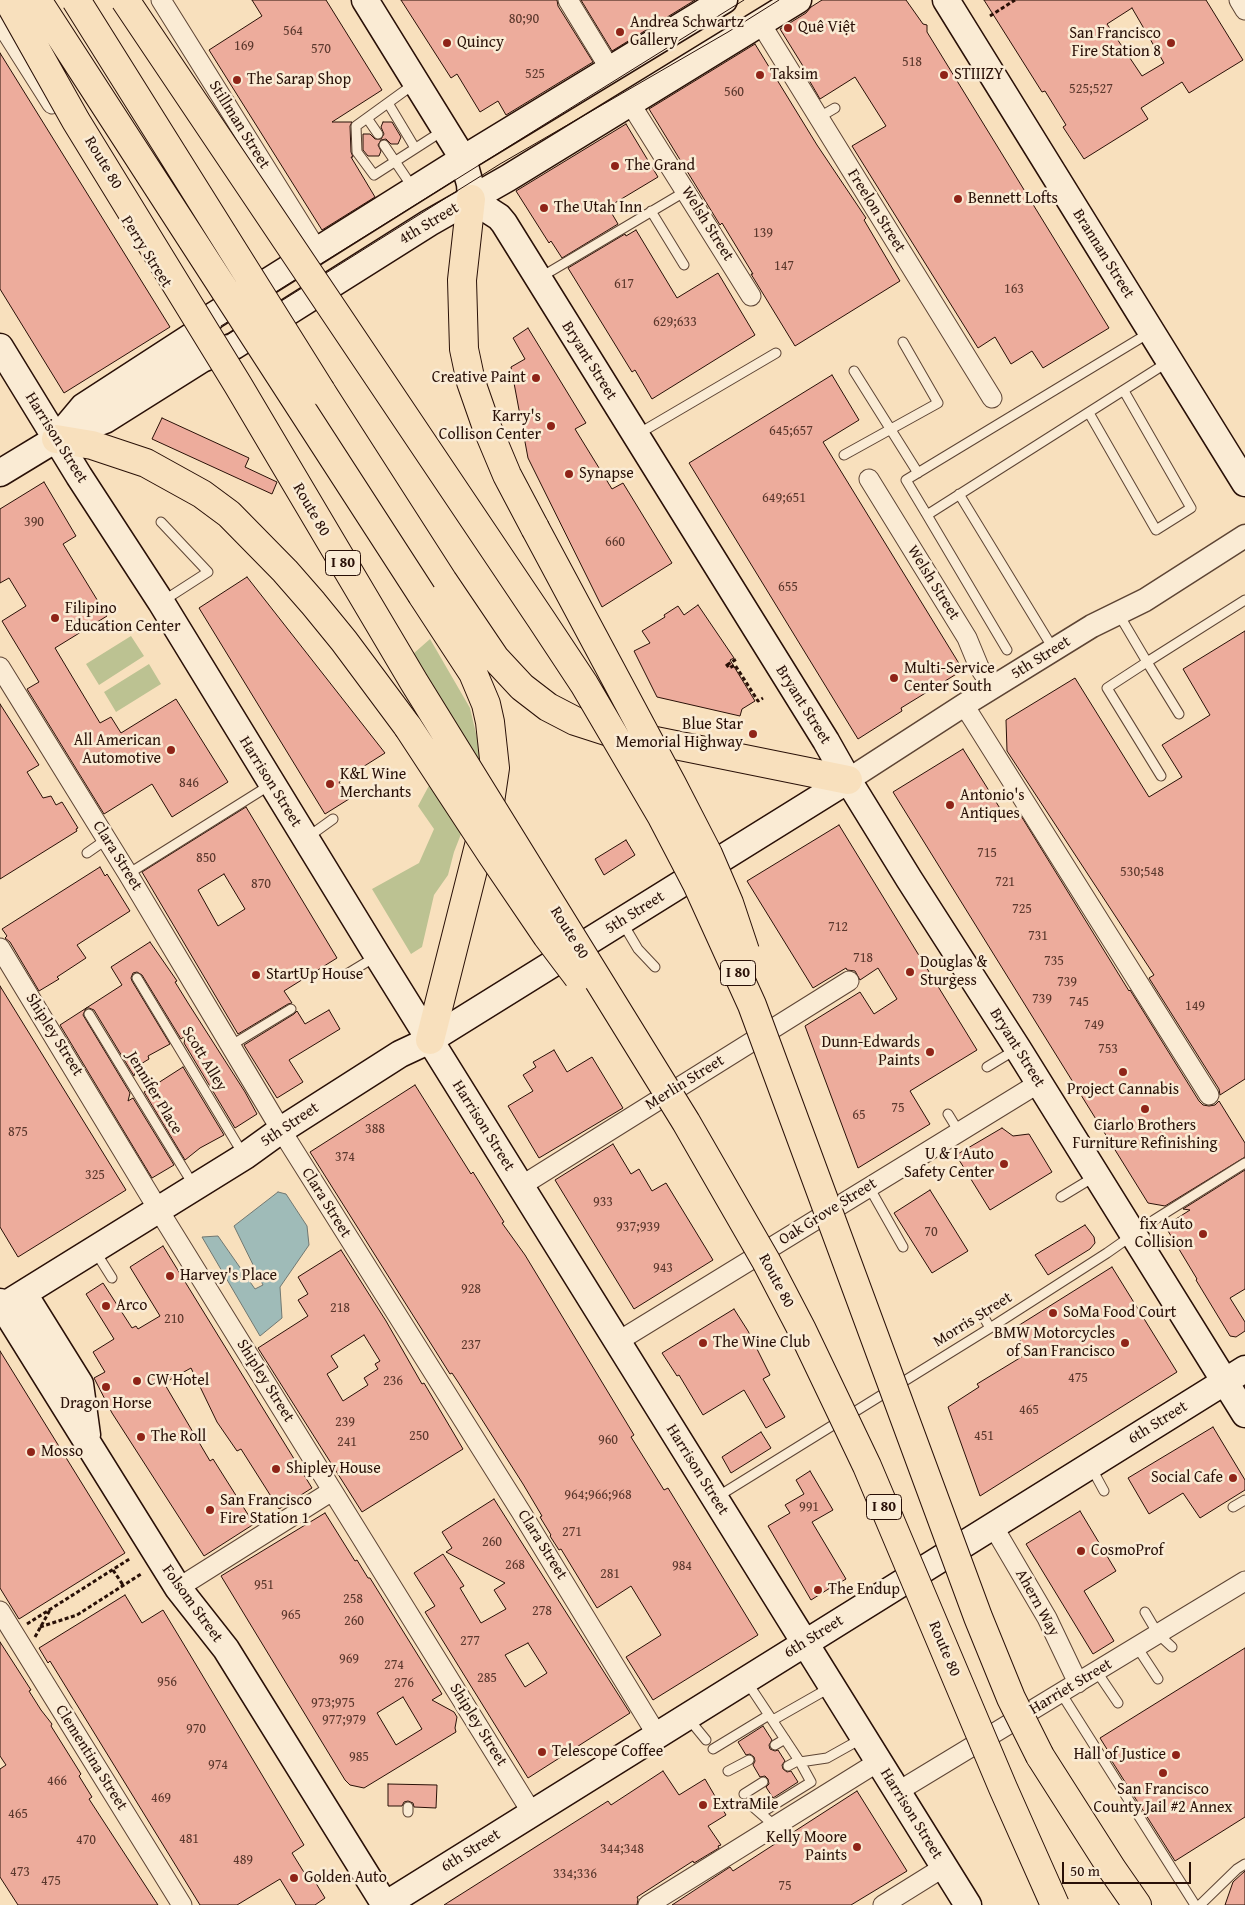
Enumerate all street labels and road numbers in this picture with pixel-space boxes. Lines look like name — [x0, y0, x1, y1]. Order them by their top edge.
street label: Stillman Street — [204, 77, 274, 173]
street label: Route 80 — [80, 133, 126, 193]
street label: Freelon Street — [843, 166, 909, 256]
street label: Welsh Street — [677, 183, 737, 265]
street label: 4th Street — [396, 199, 462, 249]
street label: Brannan Street — [1068, 206, 1138, 302]
street label: Perry Street — [116, 212, 176, 292]
street label: Bryant Street — [557, 318, 621, 404]
street label: Harrison Street — [20, 389, 92, 487]
street label: Route 80 — [288, 480, 334, 540]
street label: Welsh Street — [903, 542, 963, 624]
road number: I 80 — [326, 550, 360, 576]
street label: 5th Street — [1008, 632, 1074, 684]
street label: Bryant Street — [771, 662, 835, 748]
street label: Harrison Street — [234, 733, 306, 831]
street label: Clara Street — [88, 818, 146, 894]
street label: 5th Street — [602, 887, 668, 939]
street label: Route 80 — [545, 903, 593, 963]
road number: I 80 — [720, 960, 756, 986]
street label: Shipley Street — [21, 990, 87, 1080]
street label: Bryant Street — [985, 1005, 1049, 1091]
street label: Scott Alley — [177, 1023, 231, 1095]
street label: Jennifer Place — [122, 1048, 186, 1138]
street label: Merlin Street — [642, 1051, 728, 1115]
street label: Harrison Street — [447, 1077, 519, 1175]
street label: 5th Street — [257, 1098, 323, 1152]
street label: Clara Street — [297, 1165, 355, 1241]
street label: Oak Grove Street — [776, 1174, 880, 1250]
street label: Route 80 — [754, 1251, 798, 1311]
street label: Morris Street — [930, 1288, 1016, 1352]
street label: Shipley Street — [232, 1336, 298, 1426]
street label: 6th Street — [1125, 1397, 1191, 1449]
street label: Harrison Street — [661, 1421, 733, 1519]
road number: I 80 — [866, 1494, 902, 1520]
street label: Clara Street — [513, 1507, 571, 1583]
street label: Folsom Street — [157, 1561, 227, 1647]
street label: Ahern Way — [1011, 1566, 1063, 1640]
street label: 6th Street — [781, 1611, 847, 1663]
street label: Route 80 — [924, 1619, 964, 1679]
street label: Harriet Street — [1026, 1655, 1116, 1719]
street label: Shipley Street — [445, 1680, 511, 1770]
street label: Clementina Street — [51, 1702, 131, 1814]
street label: Harrison Street — [875, 1765, 947, 1863]
street label: 6th Street — [438, 1825, 504, 1877]

